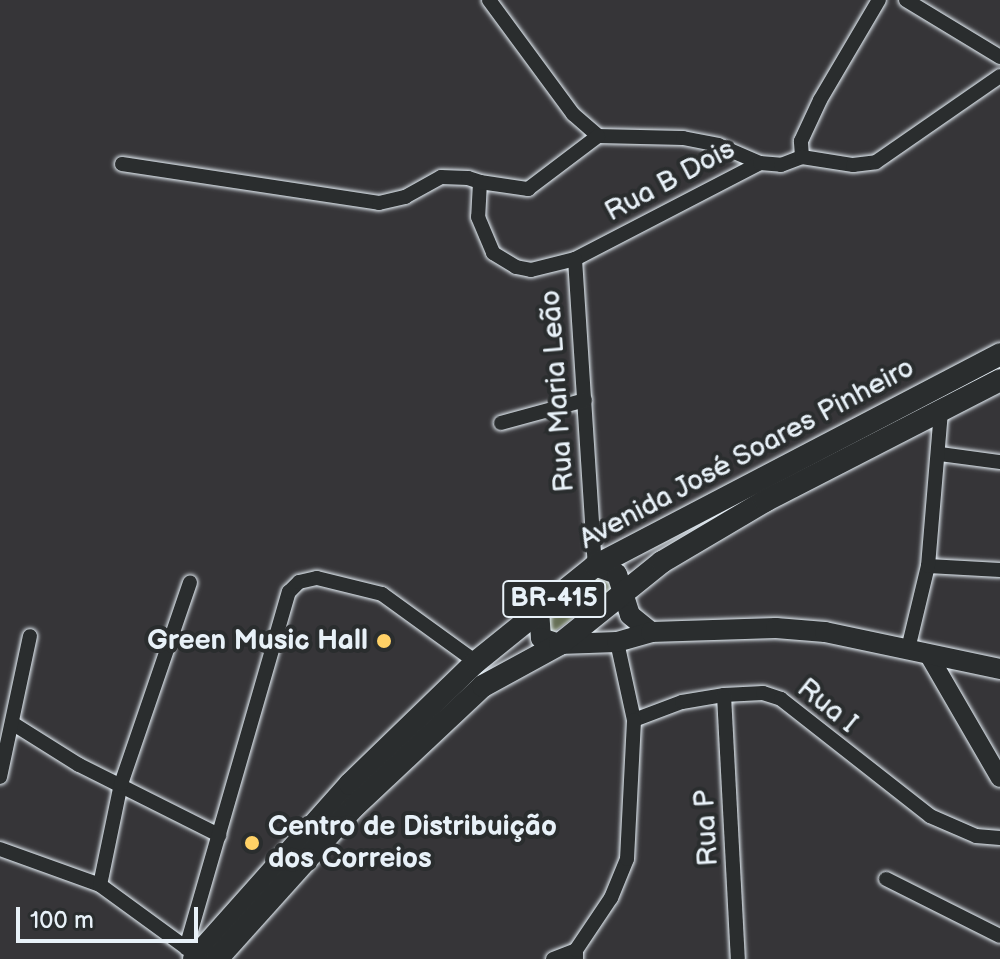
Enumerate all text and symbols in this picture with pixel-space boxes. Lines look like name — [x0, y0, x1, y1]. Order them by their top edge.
street label: Rua B Dois — [599, 133, 741, 229]
street label: Rua Maria Leão — [534, 289, 582, 493]
street label: Avenida José Soares Pinheiro — [573, 351, 921, 557]
road number: BR-415 — [502, 577, 606, 621]
place label: Green Music Hall — [147, 624, 368, 658]
marker: Green Music Hall — [375, 632, 393, 650]
street label: Rua I — [790, 672, 864, 740]
street label: Rua P — [688, 789, 726, 867]
place label: Centro de Distribuição dos Correios — [268, 810, 557, 876]
marker: Centro de Distribuição dos Correios — [243, 834, 261, 852]
scale bar — [20, 891, 202, 941]
text: 100 m — [30, 906, 94, 935]

